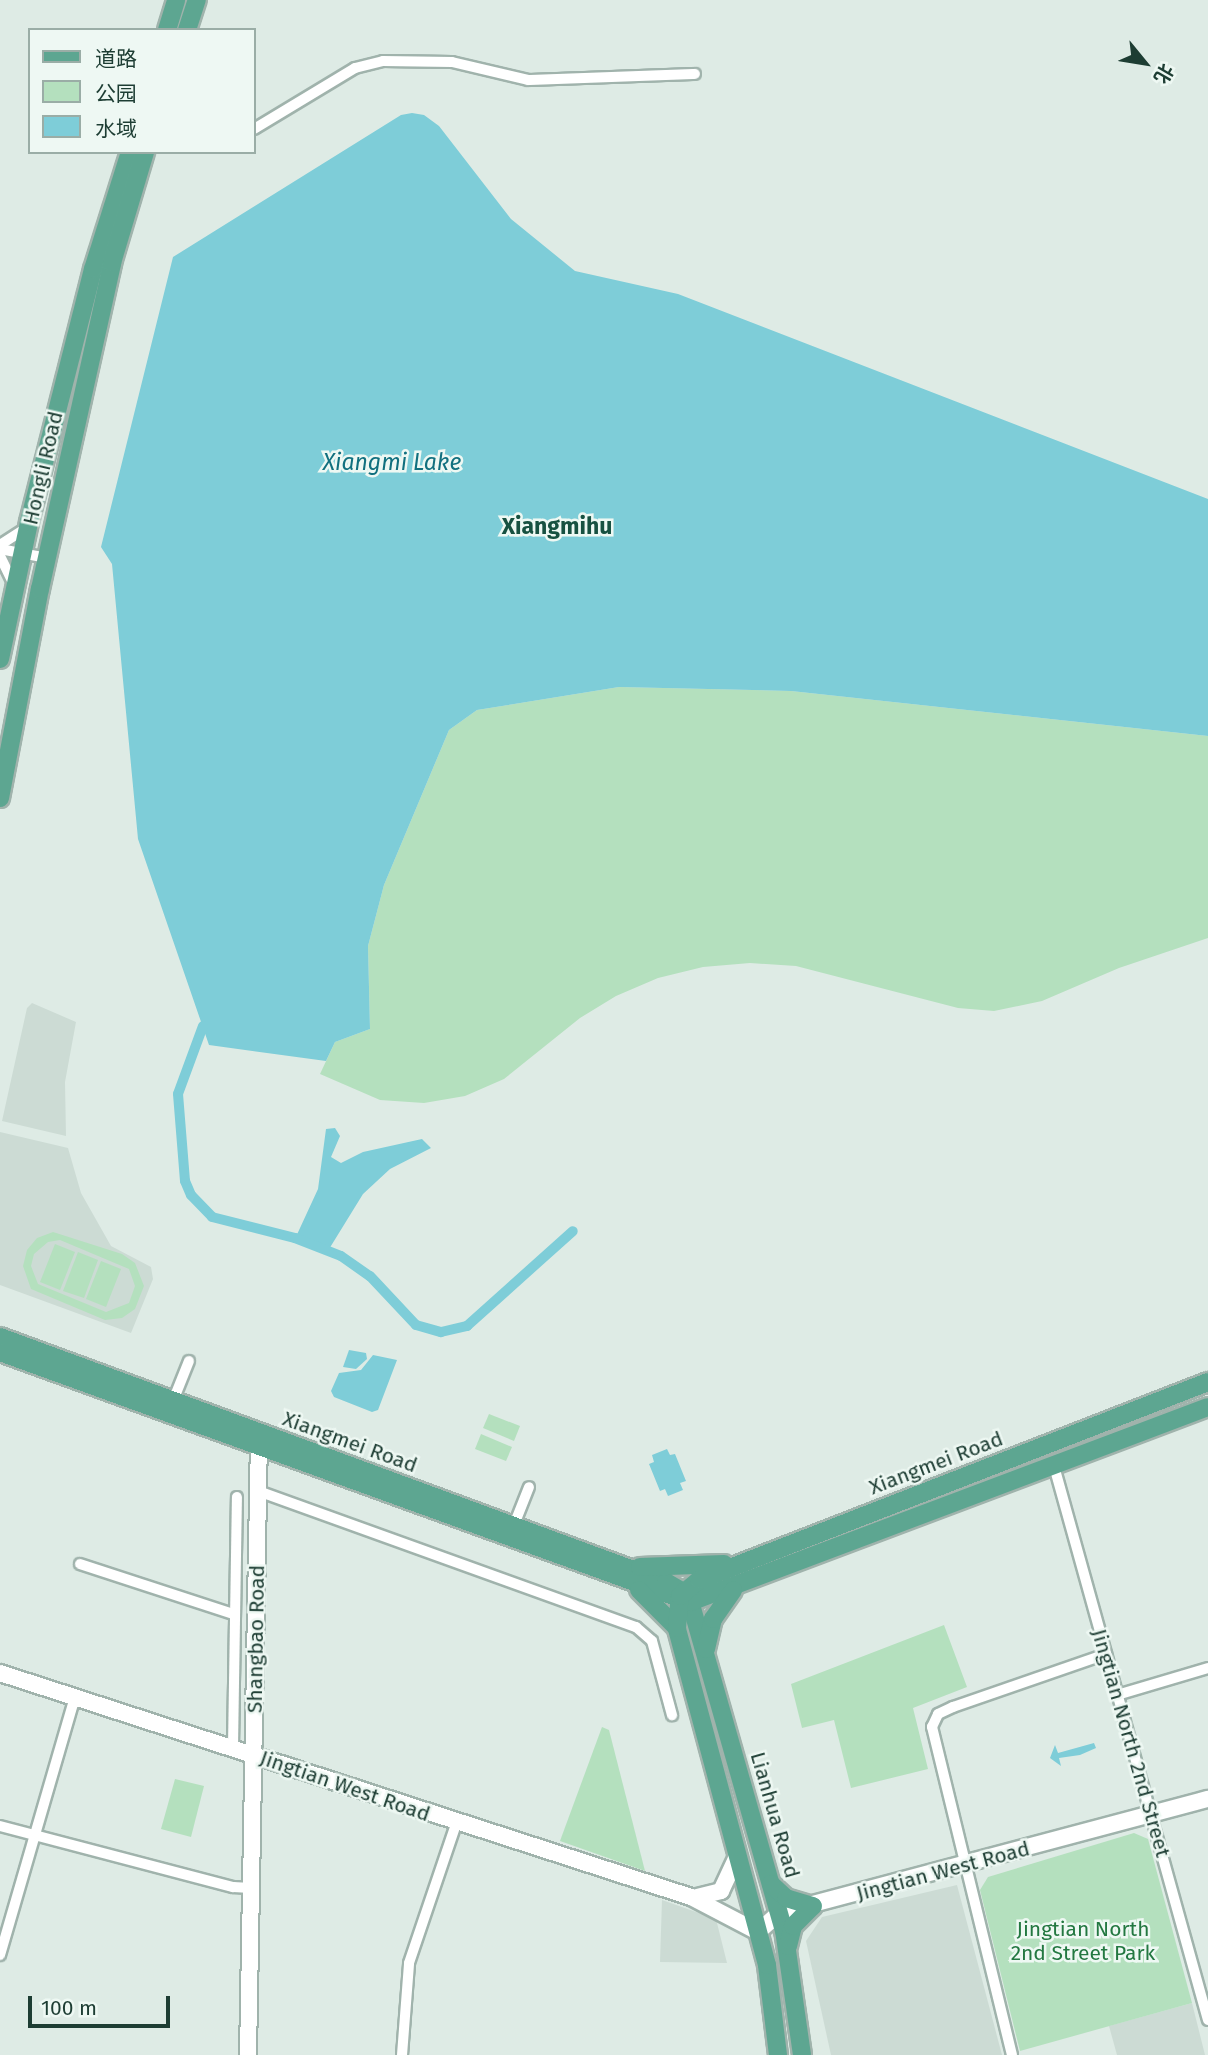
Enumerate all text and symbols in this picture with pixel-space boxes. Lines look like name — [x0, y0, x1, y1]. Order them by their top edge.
legend — [28, 28, 256, 154]
north arrow — [1110, 28, 1180, 98]
text: 道路 — [95, 46, 137, 72]
text: 北 — [1149, 60, 1178, 88]
text: 公园 — [95, 81, 137, 107]
text: 水域 — [95, 116, 137, 142]
street label: Hongli Road — [18, 409, 68, 527]
water label: Xiangmi Lake — [323, 448, 461, 476]
district label: Xiangmihu — [502, 512, 612, 540]
street label: Xiangmei Road — [279, 1406, 421, 1478]
street label: Xiangmei Road — [866, 1426, 1006, 1500]
street label: Shangbao Road — [242, 1565, 270, 1713]
street label: Jingtian North 2nd Street — [1086, 1626, 1176, 1860]
street label: Jingtian West Road — [257, 1745, 433, 1827]
street label: Lianhua Road — [745, 1749, 805, 1881]
street label: Jingtian West Road — [854, 1836, 1032, 1906]
park label: Jingtian North 2nd Street Park — [1011, 1916, 1155, 1966]
scale bar — [32, 1982, 173, 2026]
text: 100 m — [41, 1995, 97, 2021]

